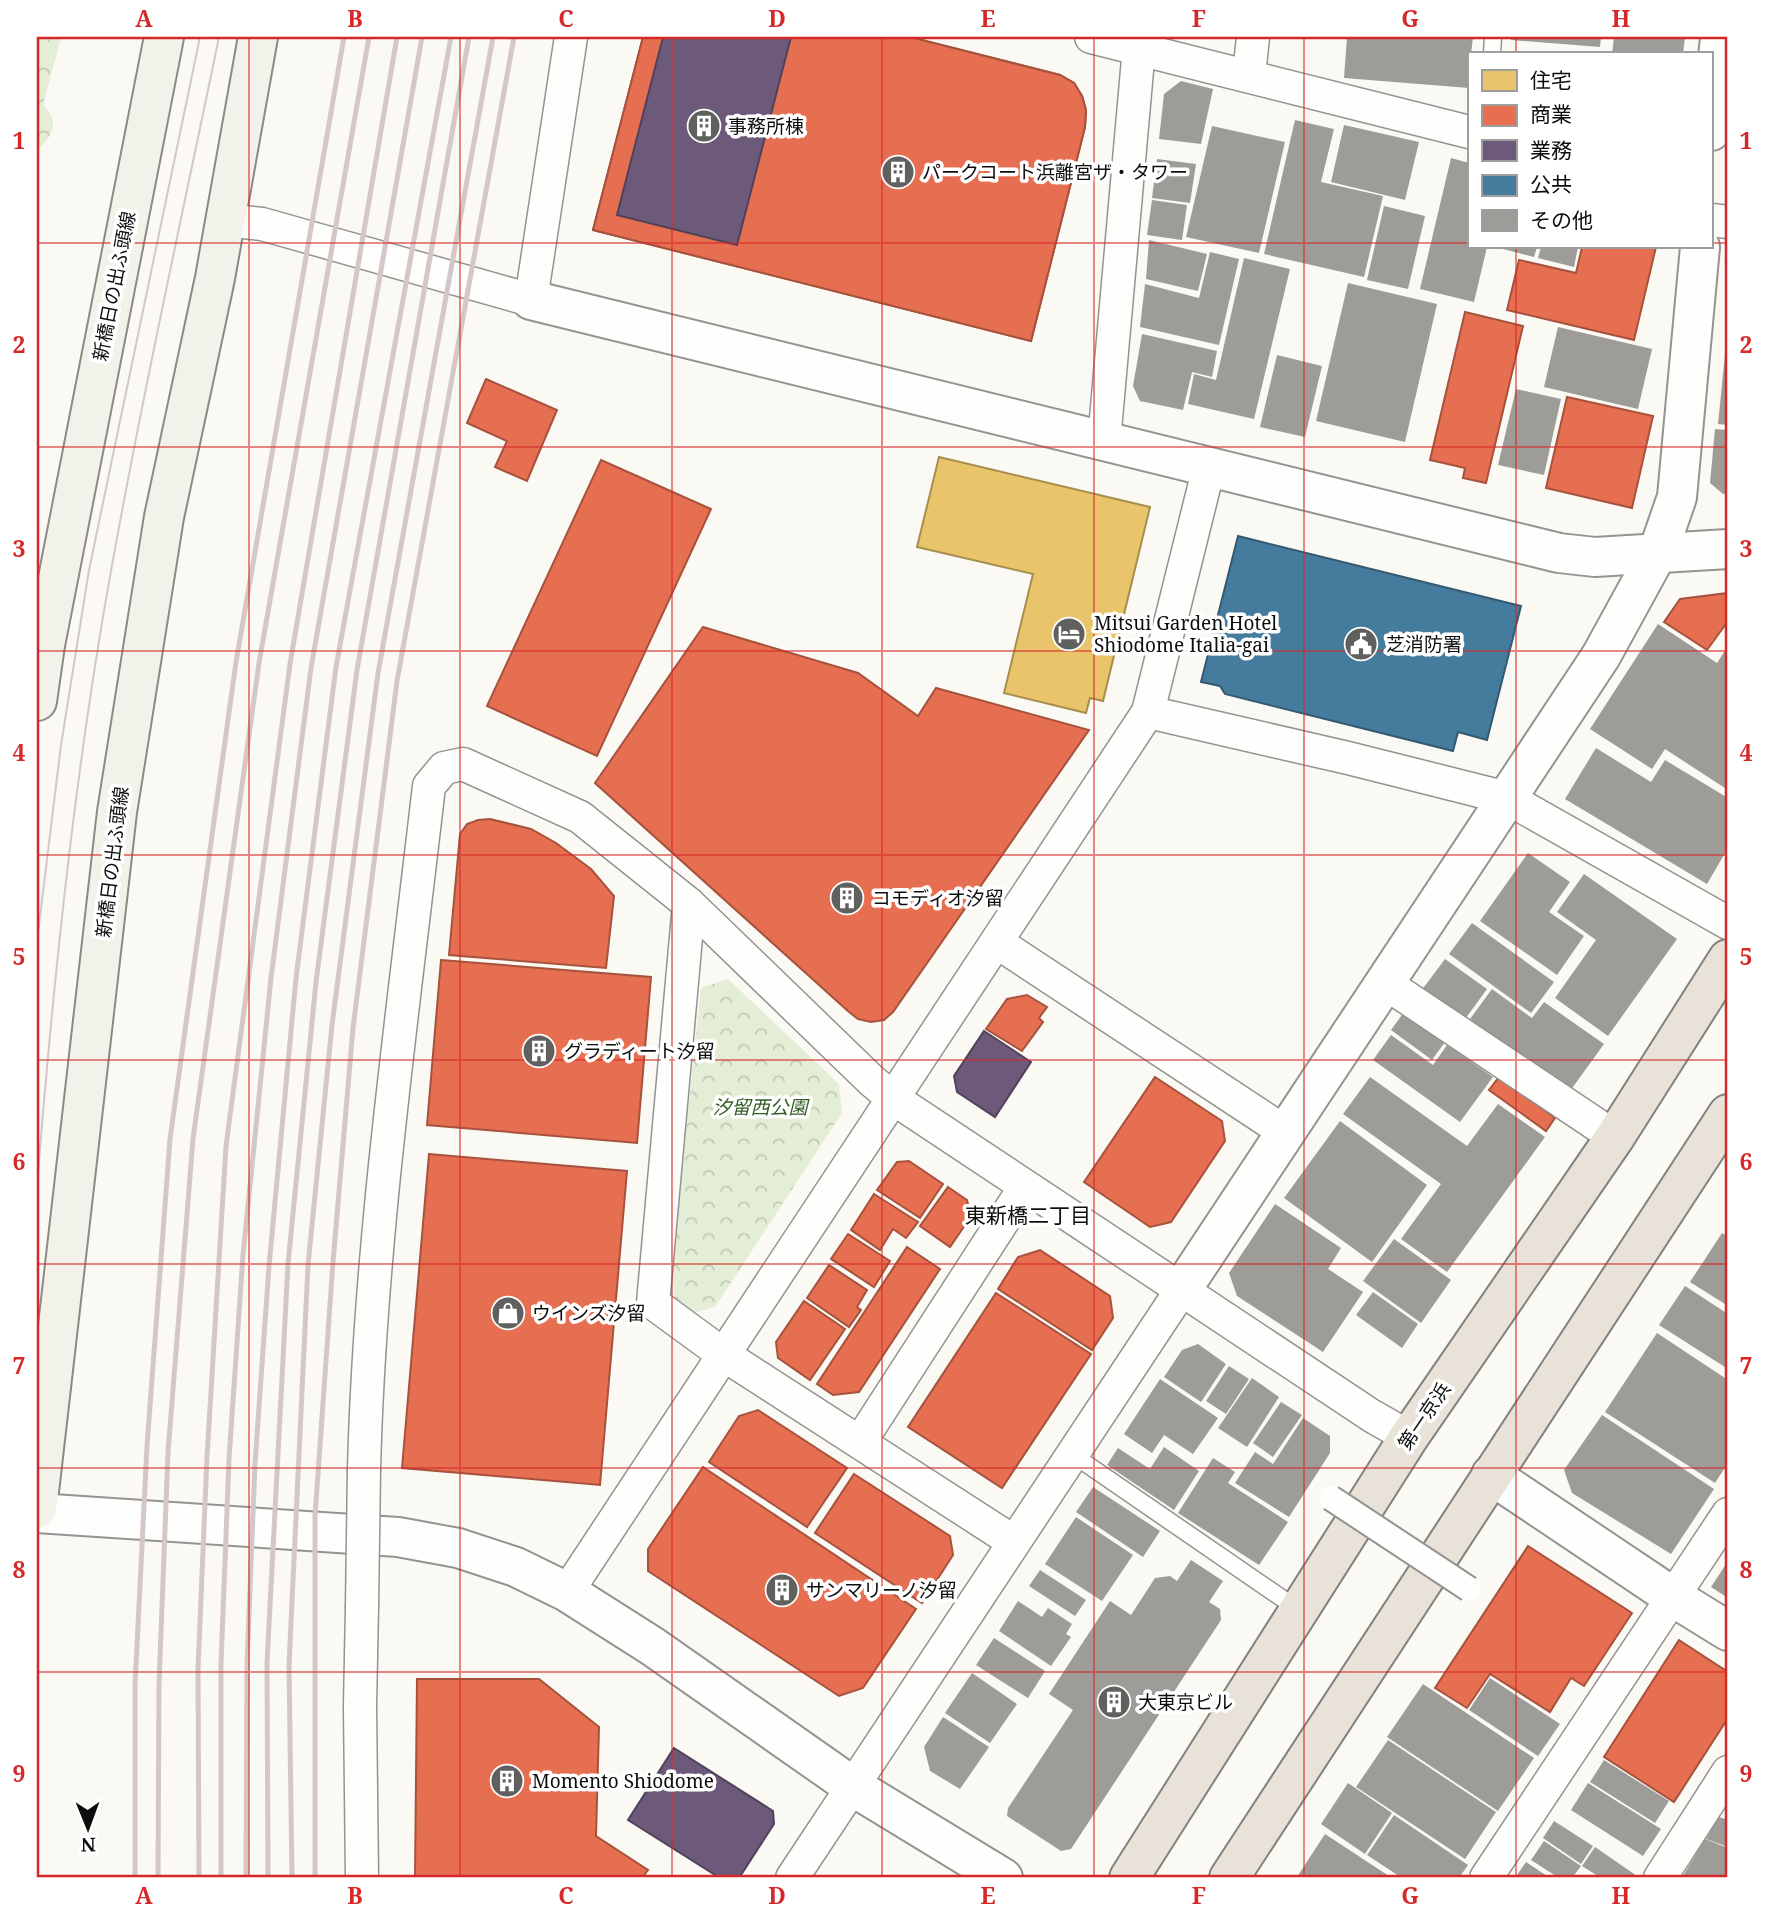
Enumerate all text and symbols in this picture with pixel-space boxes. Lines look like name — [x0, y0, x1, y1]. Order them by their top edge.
text: A — [135, 2, 153, 34]
text: B — [347, 2, 363, 34]
text: C — [558, 2, 574, 34]
text: D — [768, 2, 786, 34]
text: E — [980, 2, 996, 34]
text: F — [1192, 2, 1206, 34]
text: G — [1401, 2, 1419, 34]
text: H — [1612, 2, 1631, 34]
legend — [1468, 52, 1712, 248]
text: 住宅 — [1530, 66, 1572, 94]
text: 商業 — [1530, 100, 1572, 128]
building icon: 事務所棟 — [685, 107, 723, 145]
place label: 事務所棟 — [728, 113, 804, 139]
text: 1 — [13, 124, 26, 156]
text: 1 — [1740, 124, 1753, 156]
text: 業務 — [1530, 136, 1572, 164]
building icon: パークコート浜離宮ザ・タワー — [879, 153, 917, 191]
place label: パークコート浜離宮ザ・タワー — [922, 159, 1188, 185]
text: 公共 — [1530, 170, 1572, 198]
text: その他 — [1530, 206, 1593, 234]
street label: 新橋日の出ふ頭線 — [87, 209, 141, 363]
text: 2 — [13, 328, 26, 360]
text: 2 — [1740, 328, 1753, 360]
text: 3 — [13, 532, 26, 564]
text: 3 — [1740, 532, 1753, 564]
place label: Mitsui Garden Hotel Shiodome Italia-gai — [1094, 610, 1277, 658]
hotel icon: Mitsui Garden Hotel Shiodome Italia-gai — [1050, 615, 1088, 653]
public building icon: 芝消防署 — [1342, 625, 1380, 663]
place label: 芝消防署 — [1386, 631, 1462, 657]
text: 4 — [13, 736, 26, 768]
text: 4 — [1740, 736, 1753, 768]
street label: 新橋日の出ふ頭線 — [90, 785, 134, 939]
building icon: コモディオ汐留 — [828, 879, 866, 917]
place label: コモディオ汐留 — [872, 885, 1004, 911]
text: 5 — [13, 940, 26, 972]
text: 5 — [1740, 940, 1753, 972]
building icon: グラディート汐留 — [520, 1032, 558, 1070]
place label: グラディート汐留 — [564, 1038, 715, 1064]
park label: 汐留西公園 — [712, 1094, 810, 1120]
text: 6 — [13, 1145, 26, 1177]
text: 6 — [1740, 1145, 1753, 1177]
district label: 東新橋二丁目 — [965, 1201, 1091, 1229]
shop icon: ウインズ汐留 — [489, 1294, 527, 1332]
place label: ウインズ汐留 — [532, 1300, 646, 1326]
text: 7 — [13, 1349, 26, 1381]
text: 7 — [1740, 1349, 1753, 1381]
street label: 第一京浜 — [1392, 1377, 1456, 1455]
text: 8 — [13, 1553, 26, 1585]
text: 8 — [1740, 1553, 1753, 1585]
building icon: サンマリーノ汐留 — [763, 1571, 801, 1609]
place label: サンマリーノ汐留 — [806, 1577, 957, 1603]
building icon: 大東京ビル — [1095, 1683, 1133, 1721]
place label: 大東京ビル — [1138, 1689, 1233, 1715]
text: 9 — [13, 1757, 26, 1789]
text: 9 — [1740, 1757, 1753, 1789]
building icon: Momento Shiodome — [488, 1762, 526, 1800]
place label: Momento Shiodome — [532, 1768, 714, 1794]
north arrow — [52, 1792, 122, 1862]
text: N — [81, 1832, 96, 1858]
text: A — [135, 1879, 153, 1911]
text: B — [347, 1879, 363, 1911]
text: C — [558, 1879, 574, 1911]
text: D — [768, 1879, 786, 1911]
text: E — [980, 1879, 996, 1911]
text: F — [1192, 1879, 1206, 1911]
text: G — [1401, 1879, 1419, 1911]
text: H — [1612, 1879, 1631, 1911]

